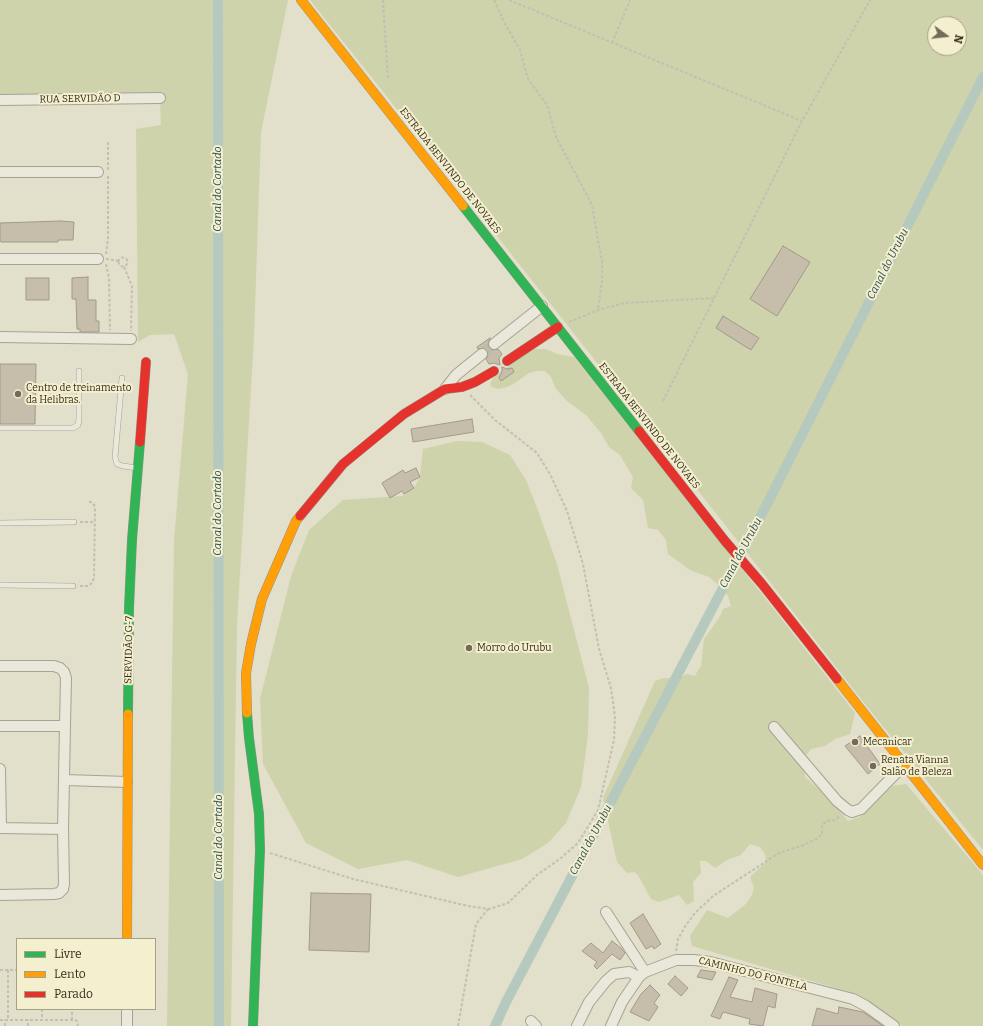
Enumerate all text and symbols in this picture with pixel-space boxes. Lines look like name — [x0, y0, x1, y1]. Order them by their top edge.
north arrow — [927, 16, 967, 56]
text: N — [951, 33, 965, 45]
street label: RUA SERVIDÃO D — [39, 92, 121, 106]
street label: ESTRADA BENVINDO DE NOVAES — [397, 105, 503, 237]
water label: Canal do Cortado — [211, 146, 225, 232]
water label: Canal do Urubu — [864, 226, 912, 302]
street label: ESTRADA BENVINDO DE NOVAES — [596, 360, 702, 492]
place label: Centro de treinamento da Helibras. — [26, 382, 132, 406]
marker: Centro de treinamento da Helibras. — [13, 389, 23, 399]
water label: Canal do Cortado — [211, 470, 225, 556]
water label: Canal do Urubu — [717, 516, 765, 590]
street label: SERVIDÃO G-7 — [122, 616, 136, 684]
place label: Morro do Urubu — [477, 642, 551, 654]
marker: Morro do Urubu — [464, 643, 474, 653]
place label: Mecanicar — [863, 736, 912, 748]
marker: Mecanicar — [850, 737, 860, 747]
place label: Renata Vianna Salão de Beleza — [881, 754, 952, 778]
marker: Renata Vianna Salão de Beleza — [868, 761, 878, 771]
water label: Canal do Cortado — [212, 794, 226, 880]
water label: Canal do Urubu — [567, 803, 615, 877]
legend — [16, 938, 156, 1010]
text: Livre — [54, 947, 82, 961]
street label: CAMINHO DO FONTELA — [697, 955, 809, 993]
text: Lento — [54, 967, 86, 981]
text: Parado — [54, 987, 93, 1001]

